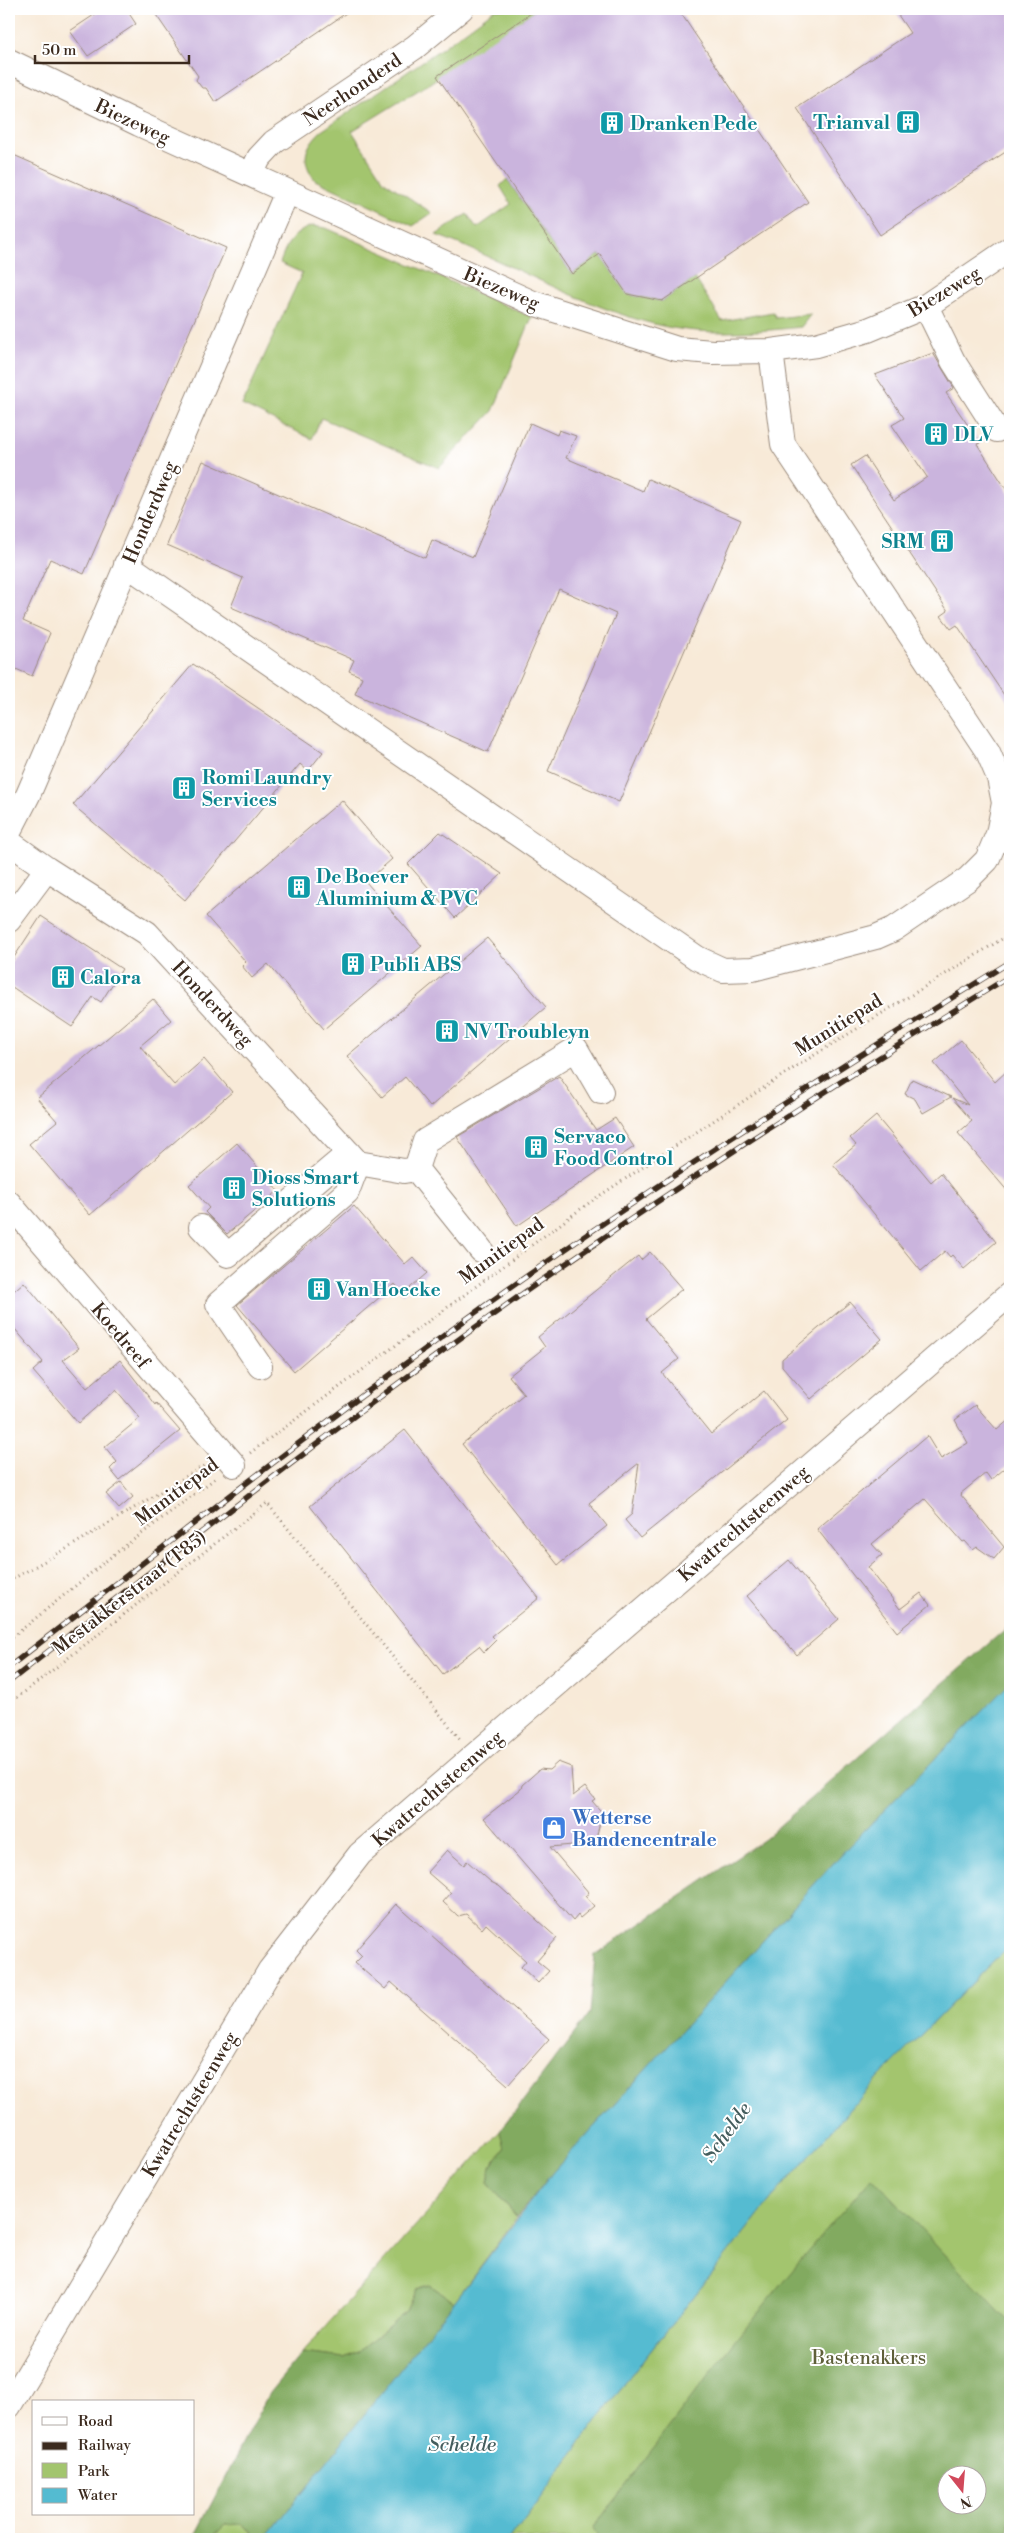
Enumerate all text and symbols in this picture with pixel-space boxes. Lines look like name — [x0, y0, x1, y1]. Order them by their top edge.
scale bar — [35, 32, 189, 64]
text: 50 m — [42, 41, 76, 60]
street label: Neerhonderd — [299, 48, 407, 132]
street label: Biezeweg — [90, 94, 174, 150]
building icon: Trianval — [895, 109, 921, 135]
building icon: Dranken Pede — [599, 110, 625, 136]
place label: Trianval — [813, 111, 890, 135]
place label: Dranken Pede — [630, 112, 757, 136]
street label: Biezeweg — [903, 261, 985, 323]
street label: Biezeweg — [459, 262, 543, 316]
building icon: DLV — [923, 421, 949, 447]
place label: DLV — [954, 423, 995, 447]
street label: Honderdweg — [118, 457, 182, 567]
building icon: SRM — [929, 528, 955, 554]
place label: SRM — [882, 530, 924, 554]
place label: Romi Laundry Services — [202, 766, 332, 812]
building icon: Romi Laundry Services — [171, 775, 197, 801]
place label: De Boever Aluminium & PVC — [315, 865, 478, 911]
building icon: De Boever Aluminium & PVC — [286, 874, 312, 900]
building icon: Publi ABS — [340, 951, 366, 977]
place label: Publi ABS — [370, 953, 461, 977]
street label: Honderdweg — [166, 956, 258, 1052]
building icon: Calora — [50, 964, 76, 990]
place label: Calora — [80, 966, 142, 990]
street label: Munitiepad — [790, 988, 887, 1061]
building icon: NV Troubleyn — [434, 1018, 460, 1044]
place label: NV Troubleyn — [464, 1020, 590, 1044]
place label: Servaco Food Control — [554, 1125, 673, 1171]
building icon: Servaco Food Control — [523, 1134, 549, 1160]
place label: Dioss Smart Solutions — [252, 1166, 359, 1212]
building icon: Dioss Smart Solutions — [221, 1175, 247, 1201]
street label: Munitiepad — [454, 1212, 549, 1290]
building icon: Van Hoecke — [306, 1276, 332, 1302]
place label: Van Hoecke — [335, 1278, 441, 1302]
street label: Koedreef — [86, 1298, 156, 1374]
street label: Munitiepad — [130, 1452, 224, 1531]
street label: Kwatrechtsteenweg — [673, 1460, 814, 1587]
street label: Mestakkerstraat (T85) — [48, 1525, 212, 1661]
street label: Kwatrechtsteenweg — [367, 1725, 508, 1852]
place label: Wetterse Bandencentrale — [571, 1806, 717, 1852]
shop icon: Wetterse Bandencentrale — [541, 1815, 567, 1841]
street label: Kwatrechtsteenweg — [137, 2027, 243, 2182]
water label: Schelde — [697, 2097, 758, 2168]
park label: Bastenakkers — [811, 2346, 926, 2370]
legend — [32, 2400, 195, 2516]
text: Road — [78, 2412, 113, 2431]
water label: Schelde — [428, 2433, 497, 2458]
text: Railway — [78, 2436, 132, 2455]
text: Park — [78, 2462, 110, 2481]
north arrow — [936, 2466, 986, 2516]
text: Water — [77, 2486, 118, 2505]
text: N — [958, 2491, 973, 2512]

